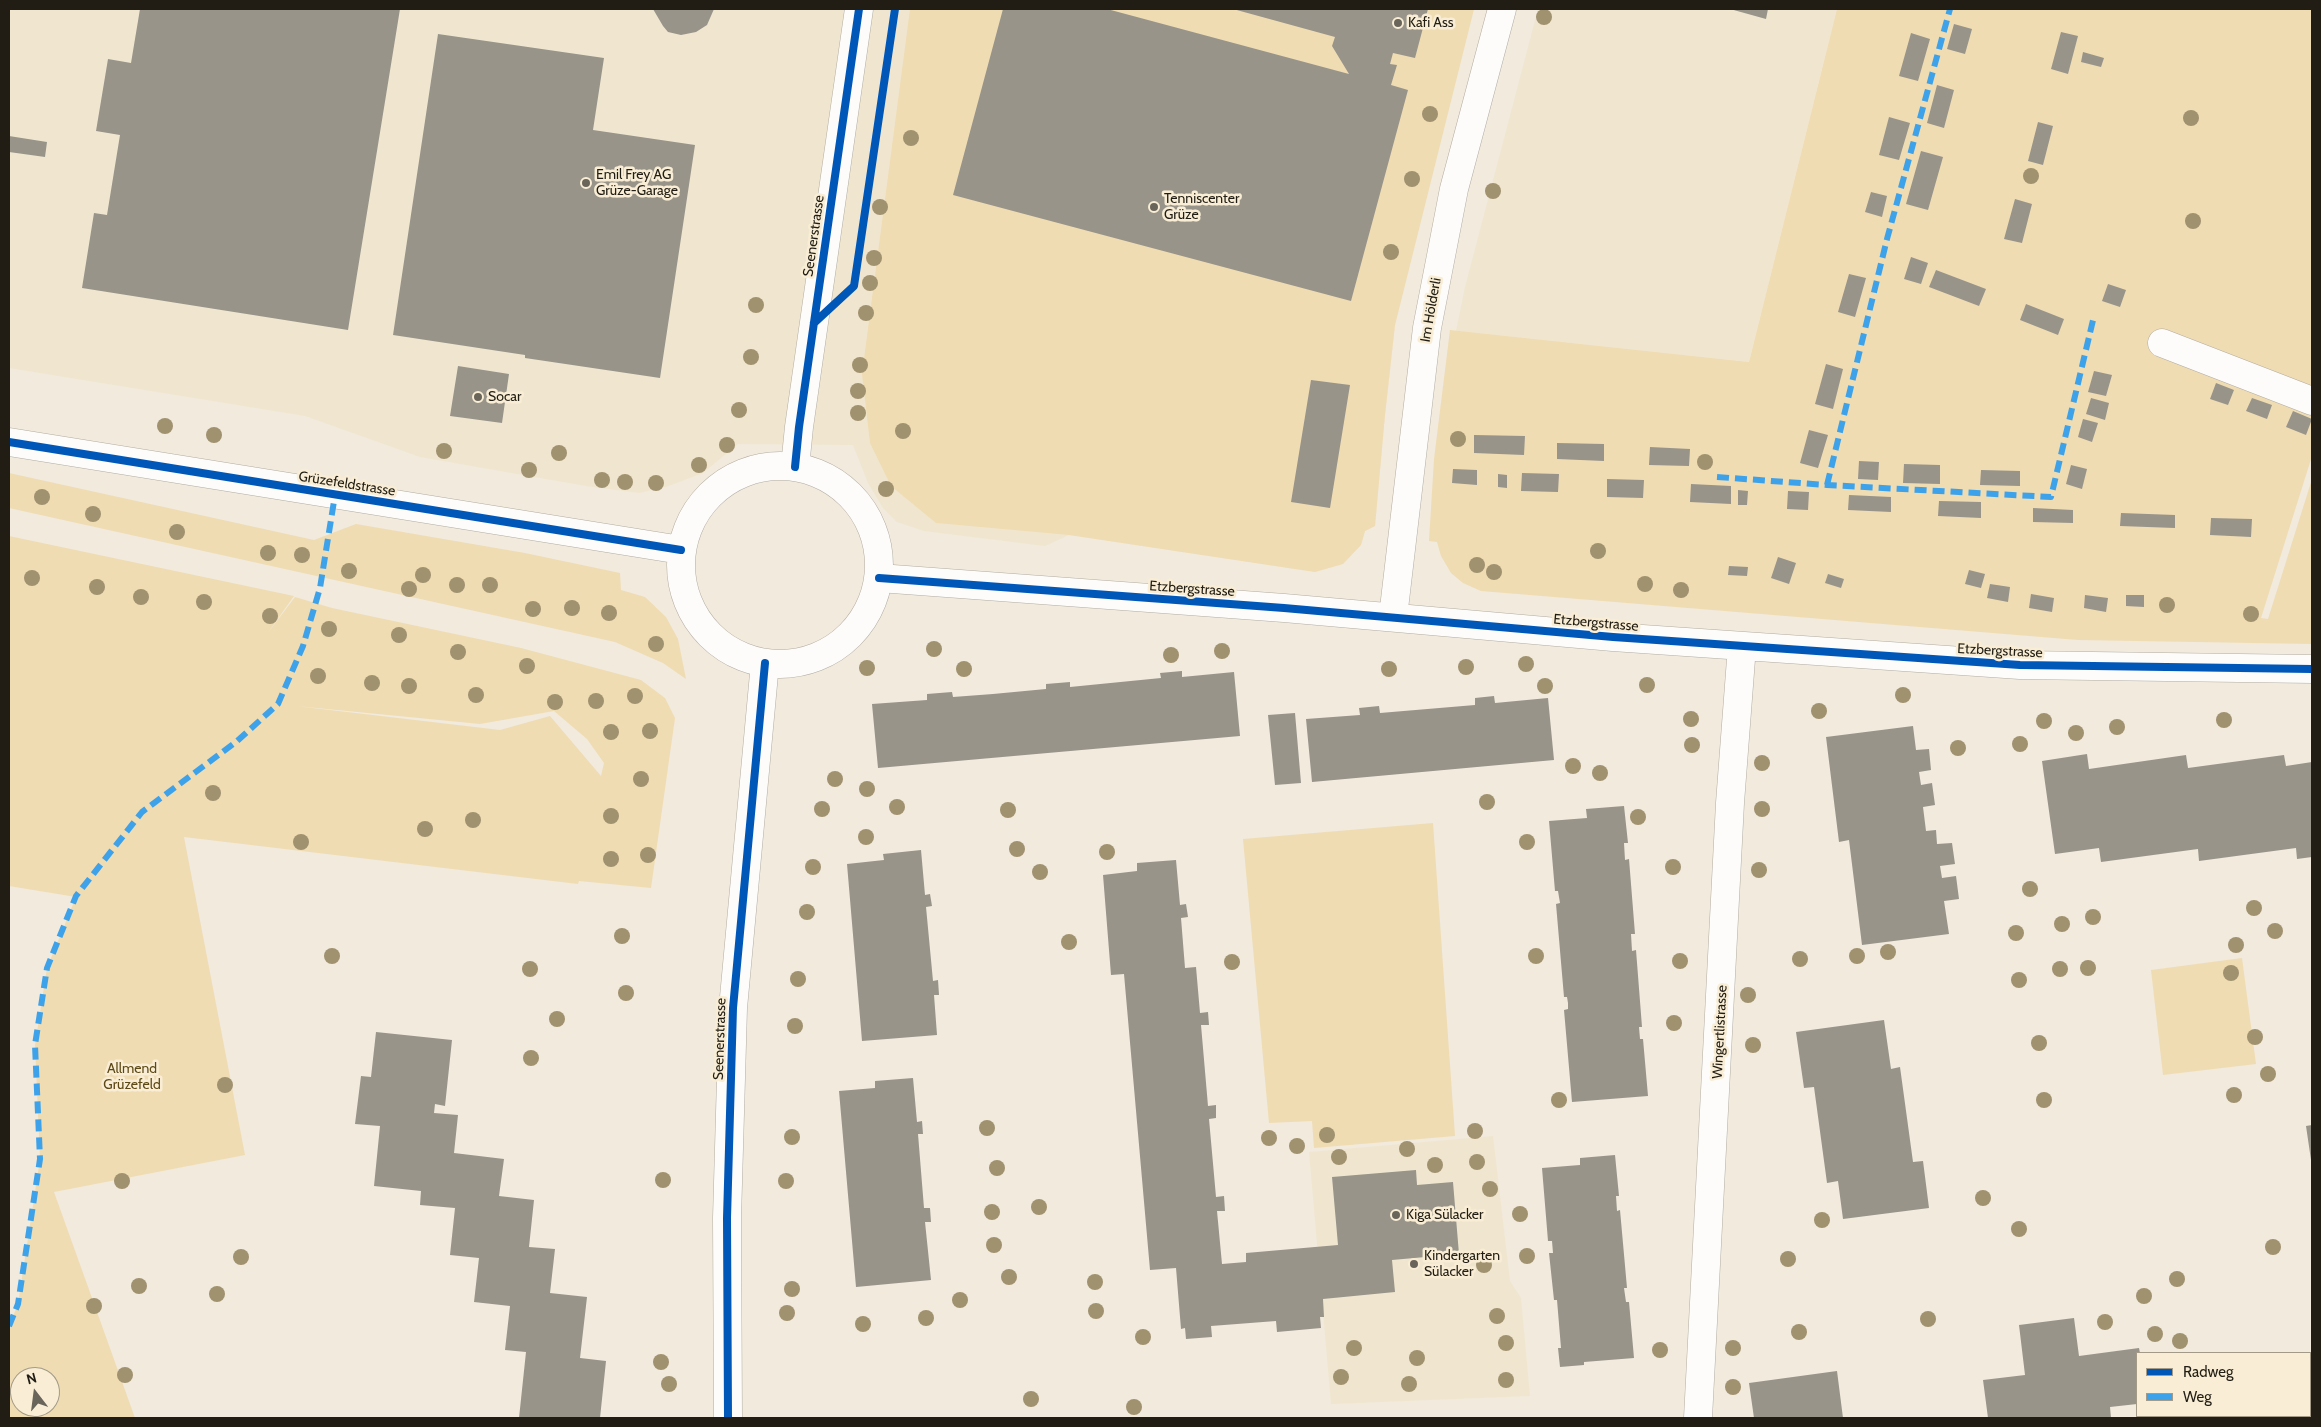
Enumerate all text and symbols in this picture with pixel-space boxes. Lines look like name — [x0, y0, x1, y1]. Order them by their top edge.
place label: Kafi Ass — [1408, 15, 1454, 31]
marker: Kafi Ass — [1392, 17, 1404, 29]
place label: Emil Frey AG Grüze-Garage — [596, 167, 678, 200]
marker: Emil Frey AG Grüze-Garage — [580, 177, 592, 189]
place label: Tenniscenter Grüze — [1164, 191, 1239, 223]
street label: Seenerstrasse — [800, 194, 828, 278]
marker: Tenniscenter Grüze — [1148, 201, 1160, 213]
street label: Im Hölderli — [1417, 276, 1445, 344]
place label: Socar — [488, 389, 521, 405]
marker: Socar — [472, 391, 484, 403]
street label: Grüzefeldstrasse — [297, 468, 397, 500]
street label: Etzbergstrasse — [1149, 578, 1235, 600]
street label: Etzbergstrasse — [1553, 611, 1639, 635]
street label: Etzbergstrasse — [1957, 640, 2043, 662]
street label: Wingertlistrasse — [1709, 985, 1731, 1079]
street label: Seenerstrasse — [710, 998, 730, 1080]
park label: Allmend Grüzefeld — [103, 1061, 161, 1094]
place label: Kiga Sülacker — [1406, 1207, 1483, 1223]
marker: Kiga Sülacker — [1390, 1209, 1402, 1221]
place label: Kindergarten Sülacker — [1424, 1248, 1500, 1280]
marker: Kindergarten Sülacker — [1408, 1258, 1420, 1270]
legend — [2136, 1352, 2311, 1417]
text: Radweg — [2183, 1363, 2233, 1381]
north arrow — [10, 1367, 60, 1417]
text: N — [24, 1369, 38, 1388]
text: Weg — [2183, 1388, 2212, 1406]

